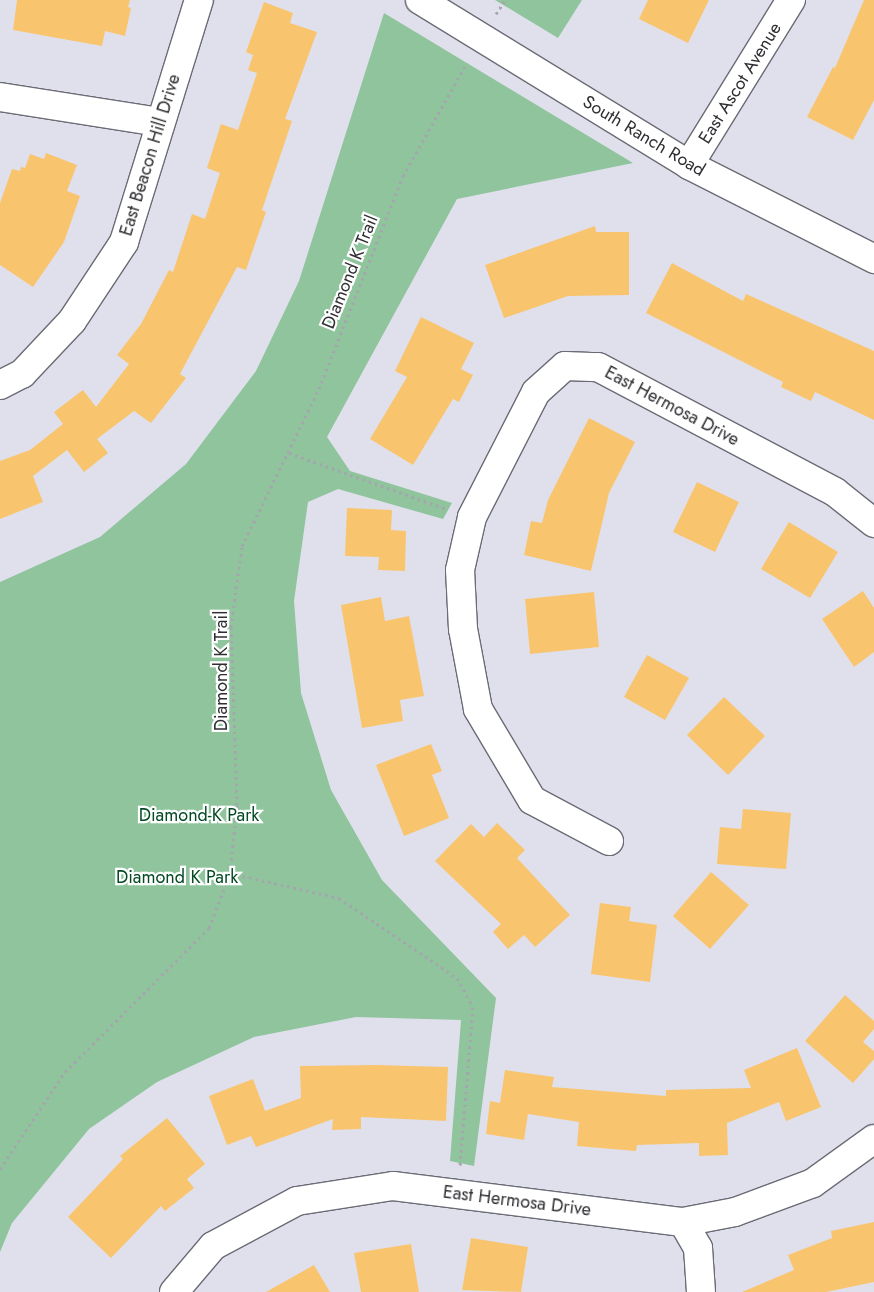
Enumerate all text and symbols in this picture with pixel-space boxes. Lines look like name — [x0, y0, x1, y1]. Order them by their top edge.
street label: East Ascot Avenue — [694, 18, 786, 148]
street label: East Beacon Hill Drive — [115, 71, 185, 239]
street label: South Ranch Road — [579, 91, 709, 181]
street label: Diamond K Trail — [317, 212, 383, 332]
street label: East Hermosa Drive — [601, 361, 743, 451]
street label: Diamond K Trail — [210, 611, 232, 731]
park label: Diamond-K Park — [139, 804, 259, 826]
park label: Diamond K Park — [116, 866, 238, 888]
street label: East Hermosa Drive — [442, 1181, 592, 1221]

